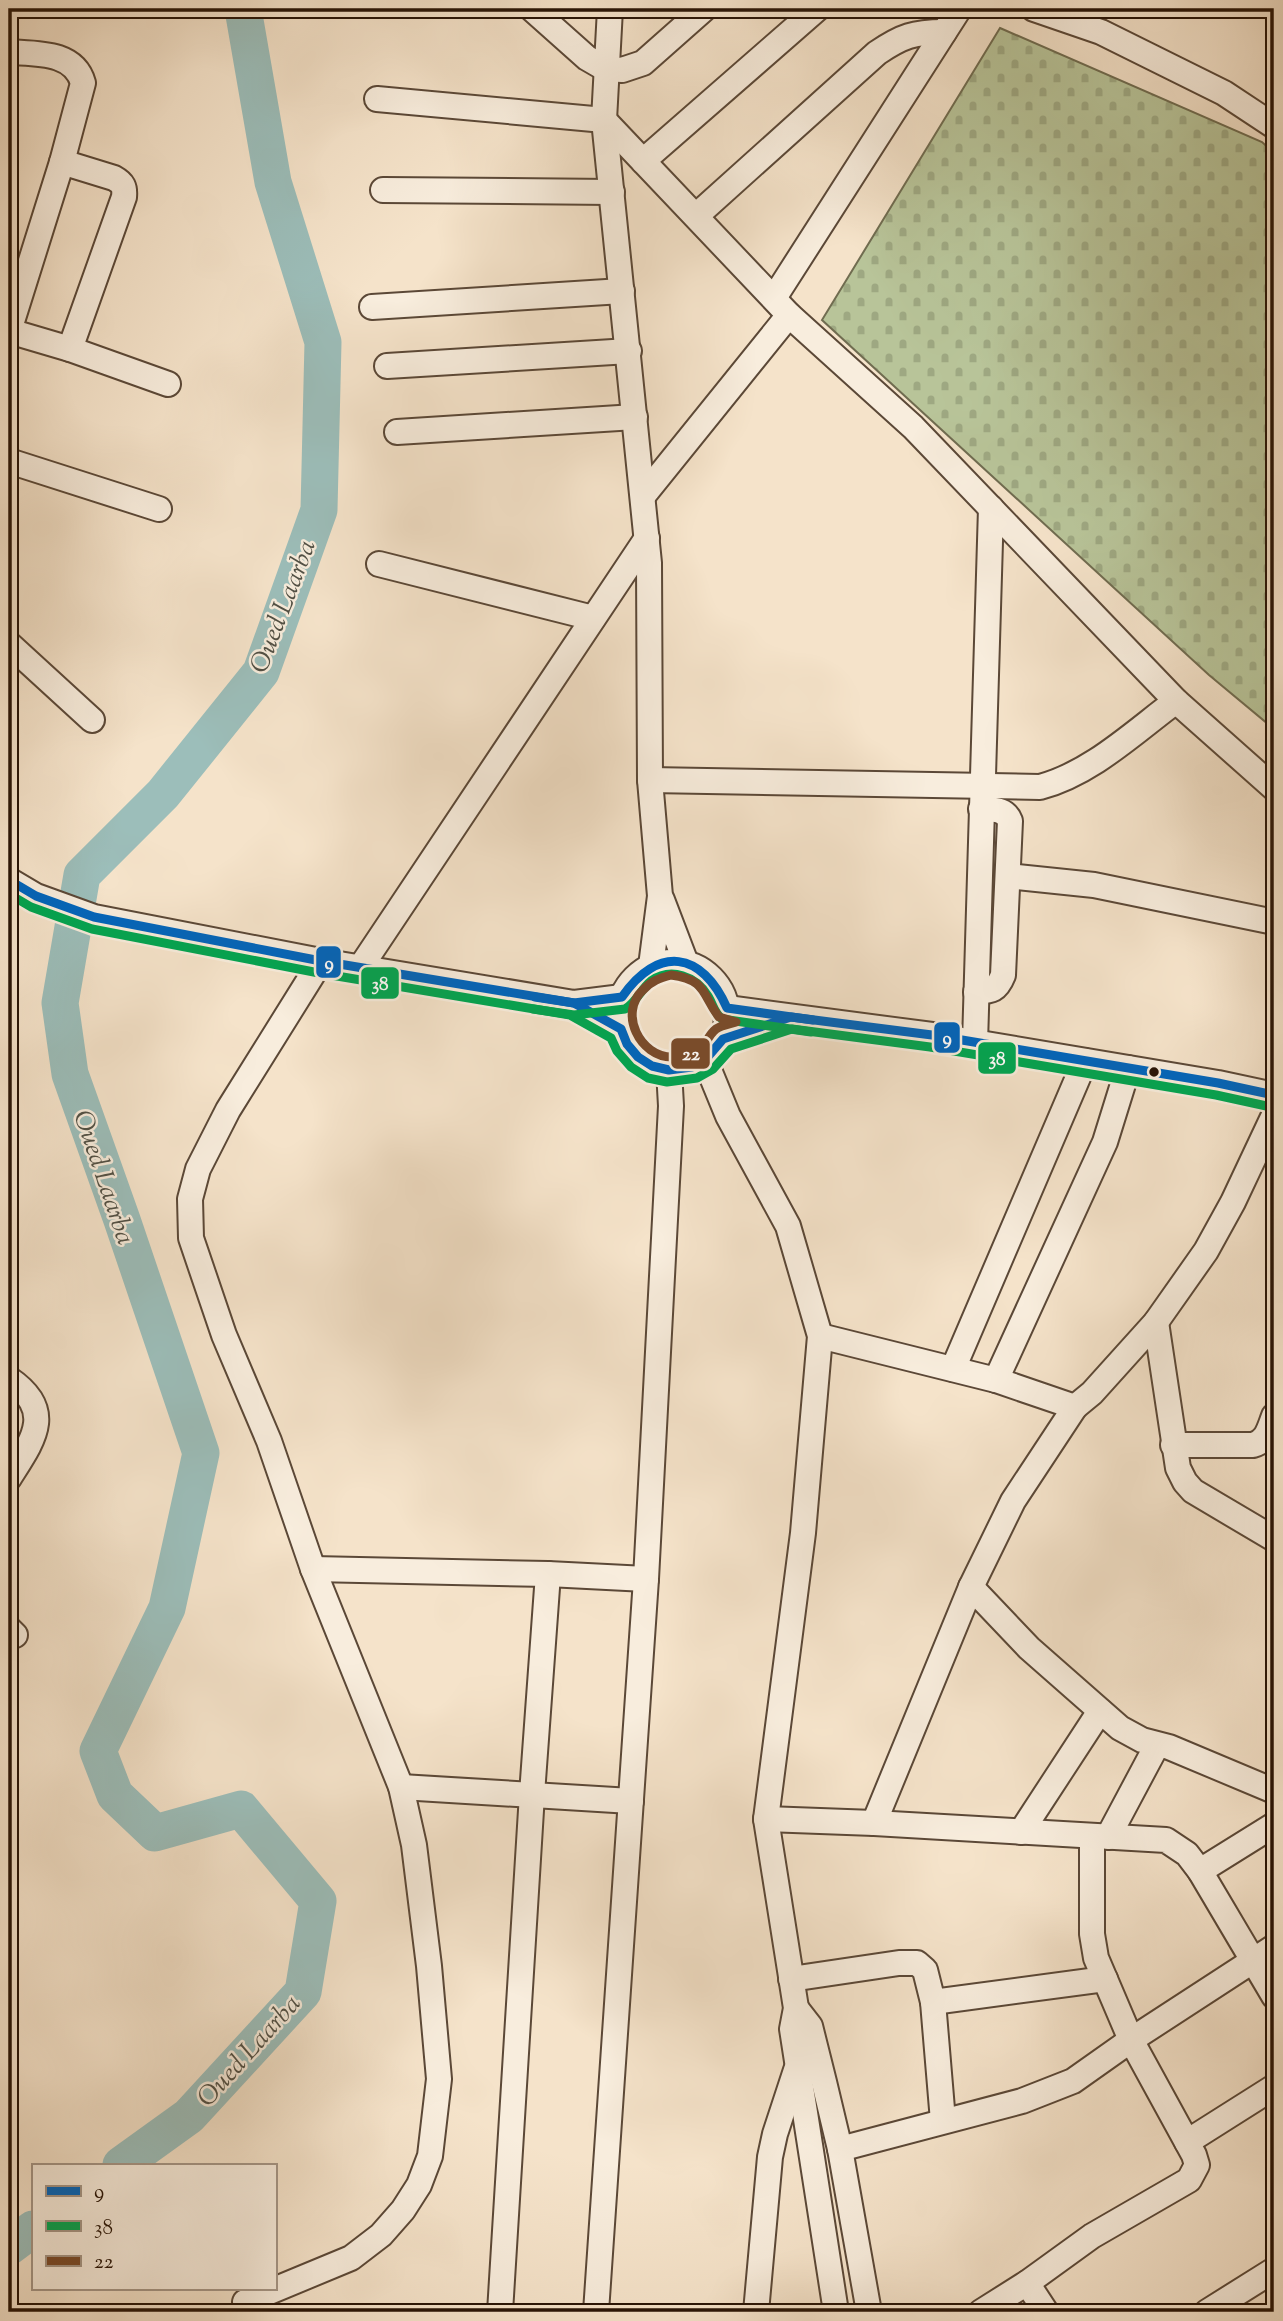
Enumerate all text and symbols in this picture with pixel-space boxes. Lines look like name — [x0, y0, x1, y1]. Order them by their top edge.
water label: Oued Laarba — [242, 535, 327, 679]
line badge: 9 — [315, 945, 342, 979]
text: 9 — [324, 951, 334, 978]
line badge: 38 — [360, 966, 400, 1000]
text: 38 — [371, 972, 389, 999]
line badge: 9 — [933, 1021, 961, 1054]
text: 9 — [942, 1026, 952, 1053]
line badge: 22 — [670, 1037, 711, 1070]
line badge: 38 — [977, 1041, 1017, 1075]
text: 22 — [682, 1042, 700, 1069]
text: 38 — [988, 1047, 1006, 1074]
unlabelled marker — [1147, 1065, 1161, 1079]
water label: Oued Laarba — [62, 1106, 143, 1250]
water label: Oued Laarba — [189, 1987, 310, 2116]
legend — [32, 2164, 276, 2290]
text: 9 — [94, 2178, 104, 2208]
text: 38 — [94, 2214, 113, 2244]
text: 22 — [94, 2248, 114, 2278]

